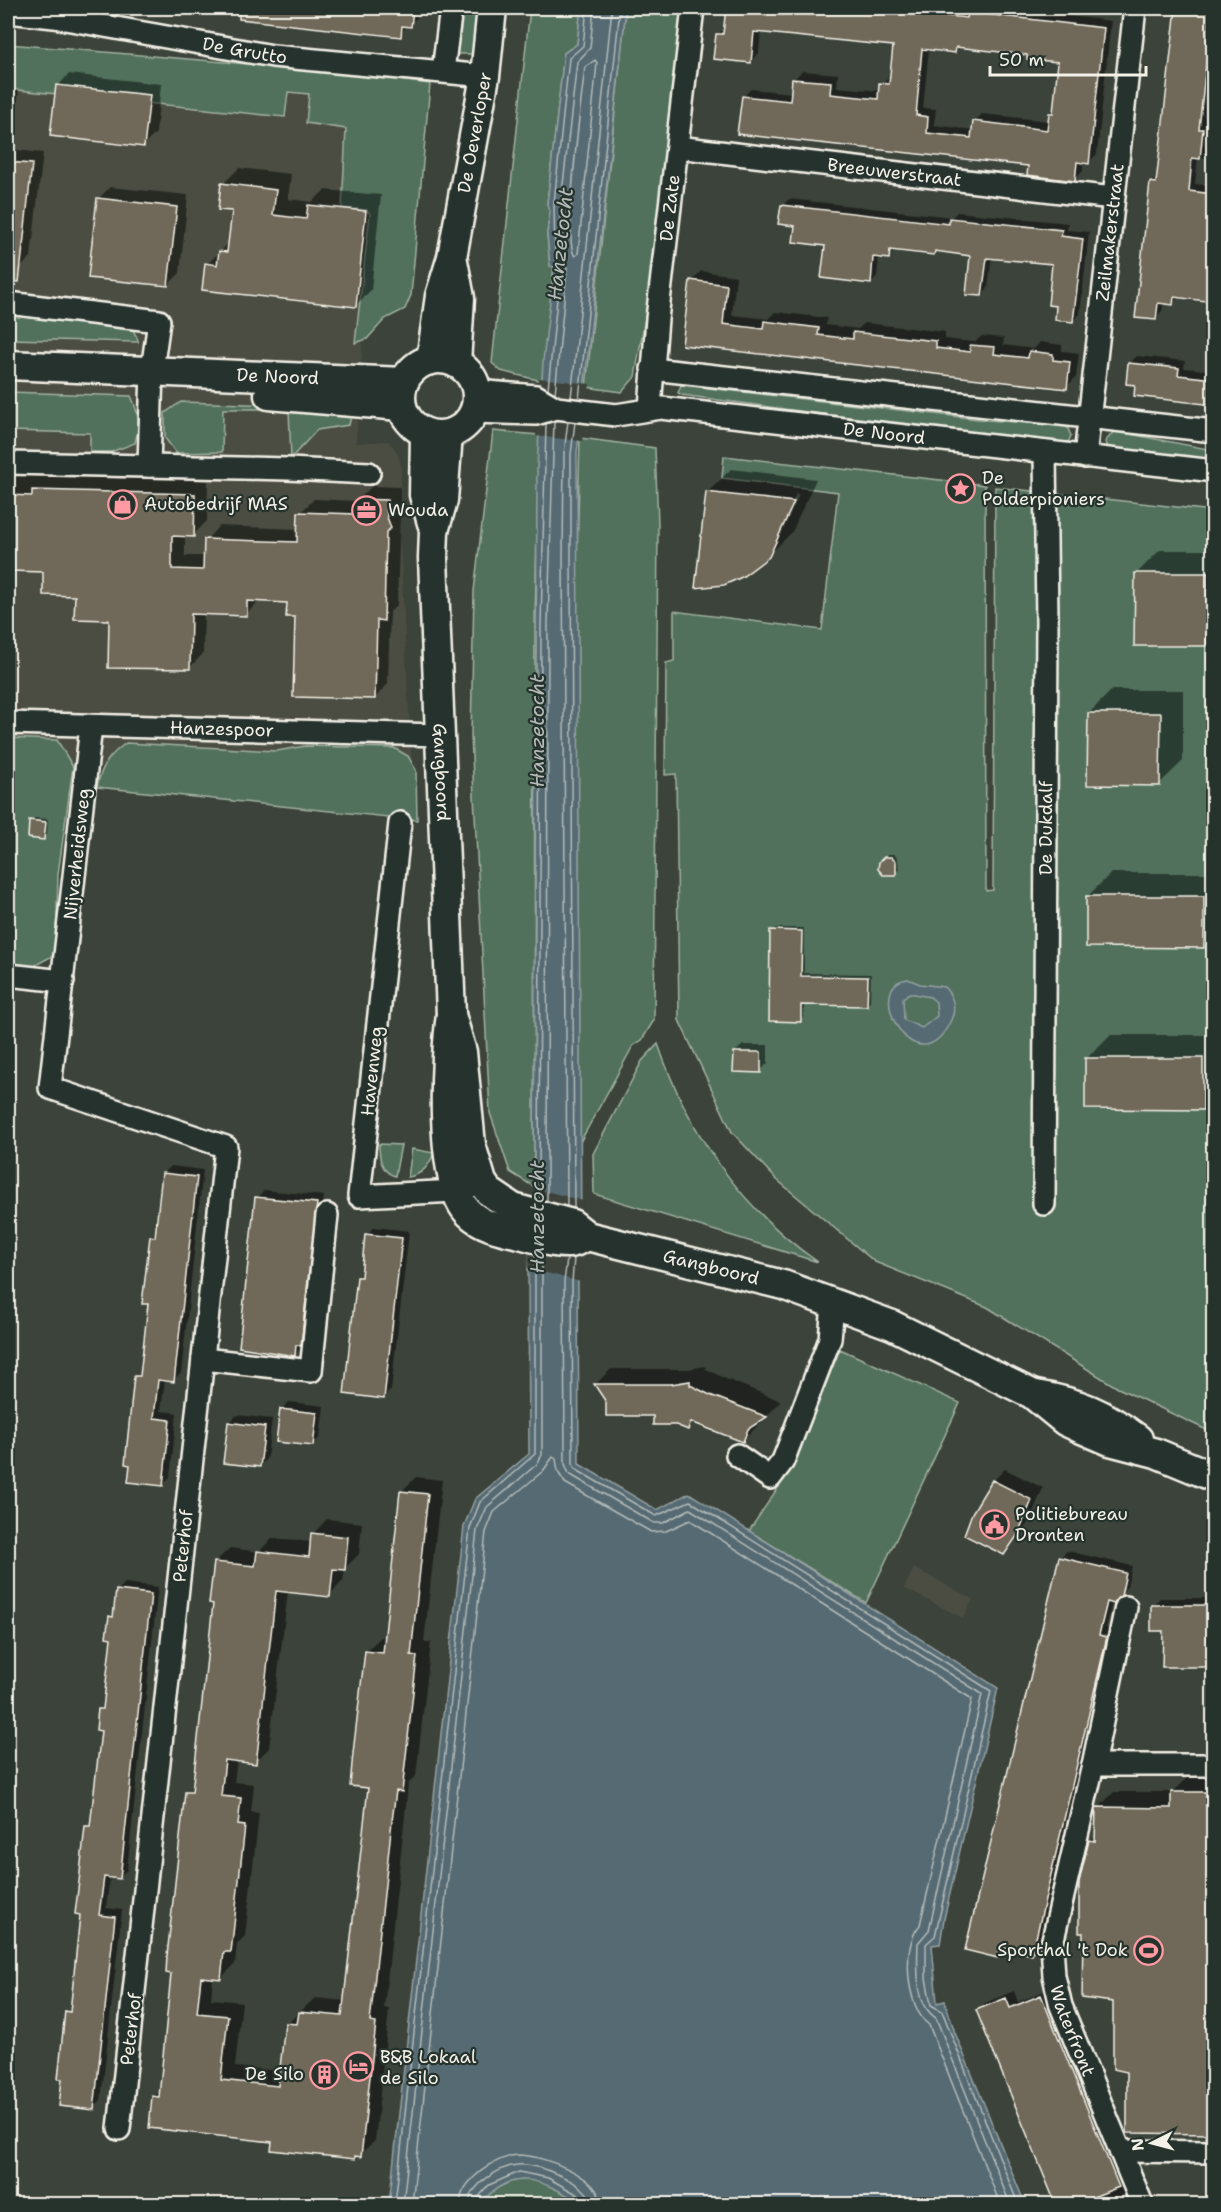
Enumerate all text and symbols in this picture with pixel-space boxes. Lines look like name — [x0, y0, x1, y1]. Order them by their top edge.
street label: De Grutto — [200, 32, 288, 69]
scale bar — [990, 39, 1146, 77]
text: 50 m — [999, 48, 1044, 72]
street label: De Oeverloper — [452, 70, 498, 195]
street label: Breeuwerstraat — [826, 153, 963, 192]
street label: Zeilmakerstraat — [1090, 162, 1130, 302]
street label: De Zate — [654, 173, 686, 243]
water label: Hanzetocht — [541, 186, 579, 302]
street label: De Noord — [236, 363, 319, 390]
street label: De Noord — [842, 417, 926, 450]
place label: De Polderpioniers — [982, 466, 1105, 511]
place icon: De Polderpioniers — [945, 472, 977, 504]
shop icon: Autobedrijf MAS — [107, 488, 139, 520]
place label: Autobedrijf MAS — [144, 492, 288, 516]
office icon: Wouda — [351, 494, 383, 526]
place label: Wouda — [388, 498, 448, 522]
water label: Hanzetocht — [524, 674, 550, 788]
street label: Hanzespoor — [170, 716, 274, 742]
street label: Gangboord — [428, 723, 455, 822]
street label: De Dukdalf — [1034, 780, 1058, 875]
street label: Nijverheidsweg — [58, 787, 96, 921]
street label: Havenweg — [355, 1025, 389, 1117]
water label: Hanzetocht — [524, 1160, 550, 1274]
street label: Gangboord — [661, 1243, 762, 1291]
place label: Politiebureau Dronten — [1015, 1502, 1128, 1547]
street label: Peterhof — [167, 1508, 199, 1584]
public building icon: Politiebureau Dronten — [978, 1508, 1010, 1540]
sports icon: Sporthal 't Dok — [1133, 1934, 1165, 1966]
place label: Sporthal 't Dok — [997, 1938, 1128, 1962]
street label: Waterfront — [1045, 1983, 1101, 2080]
street label: Peterhof — [115, 1991, 147, 2067]
place label: B&B Lokaal de Silo — [380, 2045, 477, 2090]
hotel icon: B&B Lokaal de Silo — [343, 2051, 375, 2083]
building icon: De Silo — [309, 2058, 341, 2090]
place label: De Silo — [245, 2062, 304, 2086]
north arrow — [1122, 2113, 1182, 2173]
text: N — [1126, 2137, 1149, 2152]

